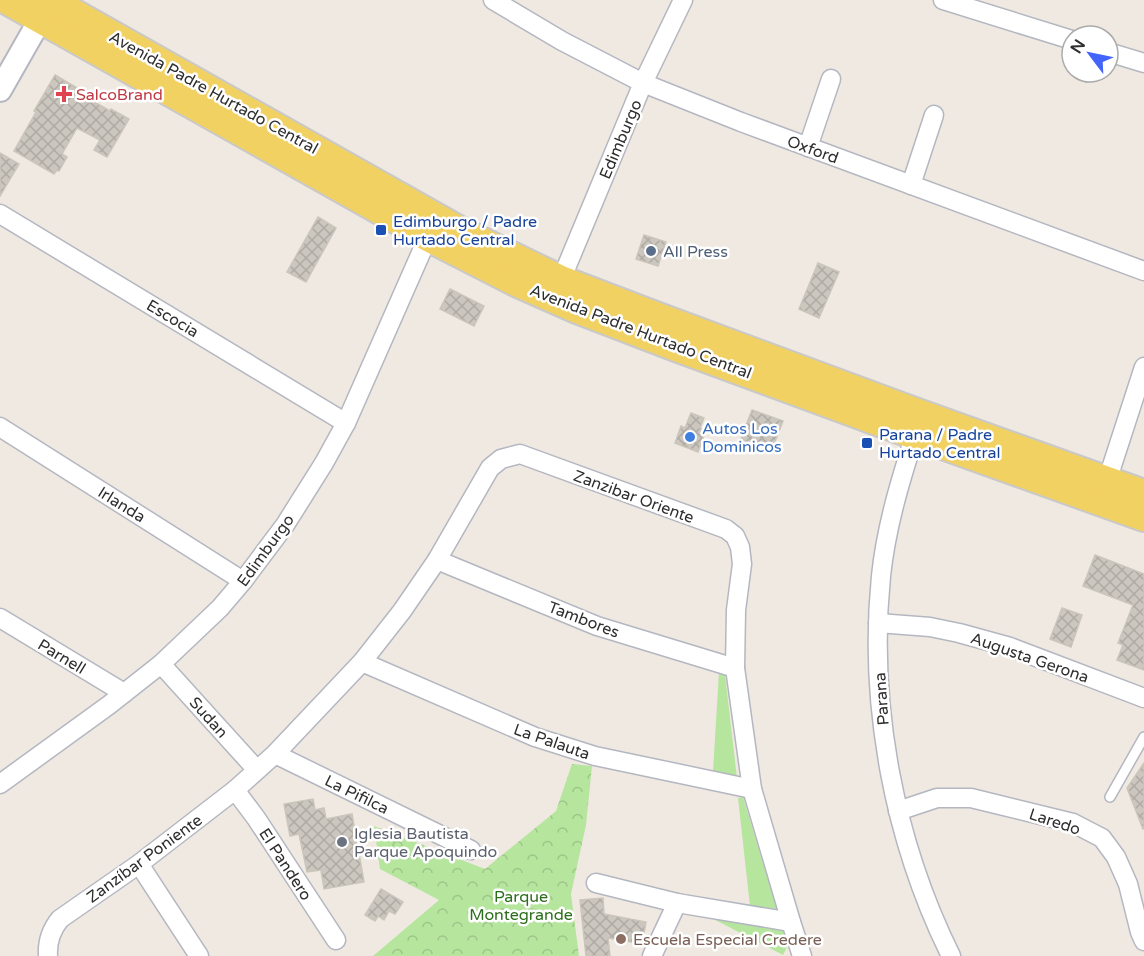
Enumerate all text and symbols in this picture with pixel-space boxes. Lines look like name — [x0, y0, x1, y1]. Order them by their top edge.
north arrow — [1060, 24, 1120, 84]
street label: Avenida Padre Hurtado Central — [106, 27, 321, 159]
text: N — [1066, 36, 1090, 57]
place label: SalcoBrand — [76, 85, 163, 105]
marker: SalcoBrand — [57, 87, 71, 101]
street label: Edimburgo — [595, 97, 647, 182]
street label: Oxford — [784, 131, 841, 168]
place label: Edimburgo / Padre Hurtado Central — [393, 212, 537, 250]
marker: Edimburgo / Padre Hurtado Central — [374, 223, 388, 237]
place label: All Press — [663, 242, 728, 262]
marker: All Press — [644, 244, 658, 258]
street label: Avenida Padre Hurtado Central — [527, 280, 754, 384]
street label: Escocia — [143, 295, 202, 342]
place label: Autos Los Dominicos — [702, 419, 782, 457]
place label: Parana / Padre Hurtado Central — [879, 425, 1001, 463]
marker: Autos Los Dominicos — [683, 430, 697, 444]
marker: Parana / Padre Hurtado Central — [860, 436, 874, 450]
street label: Zanzibar Oriente — [571, 466, 697, 528]
street label: Irlanda — [94, 482, 149, 527]
street label: Edimburgo — [233, 511, 299, 591]
street label: Tambores — [545, 597, 622, 643]
street label: Augusta Gerona — [968, 628, 1091, 688]
street label: Parnell — [34, 635, 89, 679]
street label: Parana — [870, 672, 894, 726]
street label: Sudan — [185, 693, 232, 742]
street label: La Palauta — [511, 720, 592, 764]
street label: La Pifilca — [321, 771, 392, 819]
street label: Laredo — [1026, 804, 1083, 840]
street label: Zanzíbar Poniente — [83, 810, 206, 907]
place label: Iglesia Bautista Parque Apoquindo — [354, 824, 497, 862]
street label: El Pandero — [254, 825, 316, 904]
marker: Iglesia Bautista Parque Apoquindo — [335, 835, 349, 849]
park label: Parque Montegrande — [469, 887, 573, 925]
place label: Escuela Especial Credere — [633, 930, 822, 950]
marker: Escuela Especial Credere — [614, 932, 628, 946]

